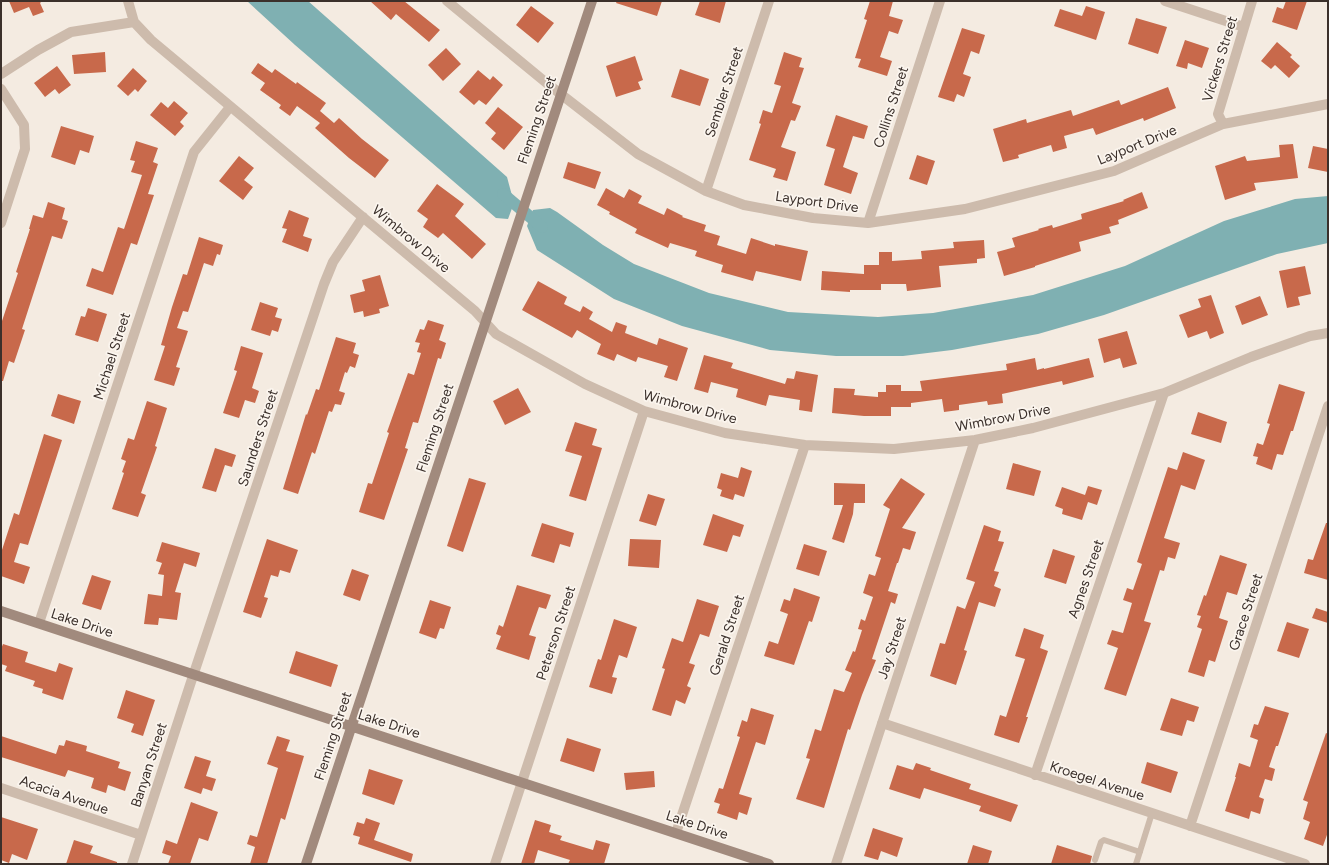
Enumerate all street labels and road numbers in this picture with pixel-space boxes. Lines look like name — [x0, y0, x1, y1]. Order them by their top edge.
street label: Vickers Street — [1199, 14, 1241, 104]
street label: Sembler Street — [701, 44, 747, 140]
street label: Collins Street — [870, 64, 912, 150]
street label: Fleming Street — [514, 74, 560, 166]
street label: Layport Drive — [1095, 121, 1179, 169]
street label: Layport Drive — [774, 188, 860, 216]
street label: Wimbrow Drive — [369, 202, 454, 277]
street label: Michael Street — [90, 310, 134, 402]
street label: Fleming Street — [413, 382, 457, 474]
street label: Wimbrow Drive — [641, 386, 739, 428]
street label: Saunders Street — [234, 387, 282, 489]
street label: Wimbrow Drive — [954, 400, 1052, 436]
street label: Agnes Street — [1065, 537, 1107, 621]
street label: Grace Street — [1225, 571, 1267, 653]
street label: Peterson Street — [533, 584, 579, 682]
street label: Gerald Street — [706, 592, 748, 678]
street label: Lake Drive — [49, 605, 116, 641]
street label: Jay Street — [874, 615, 910, 681]
street label: Fleming Street — [311, 690, 355, 782]
street label: Lake Drive — [356, 706, 423, 742]
street label: Banyan Street — [127, 720, 171, 810]
street label: Kroegel Avenue — [1047, 758, 1147, 804]
street label: Acacia Avenue — [17, 772, 111, 818]
street label: Lake Drive — [664, 807, 731, 843]

